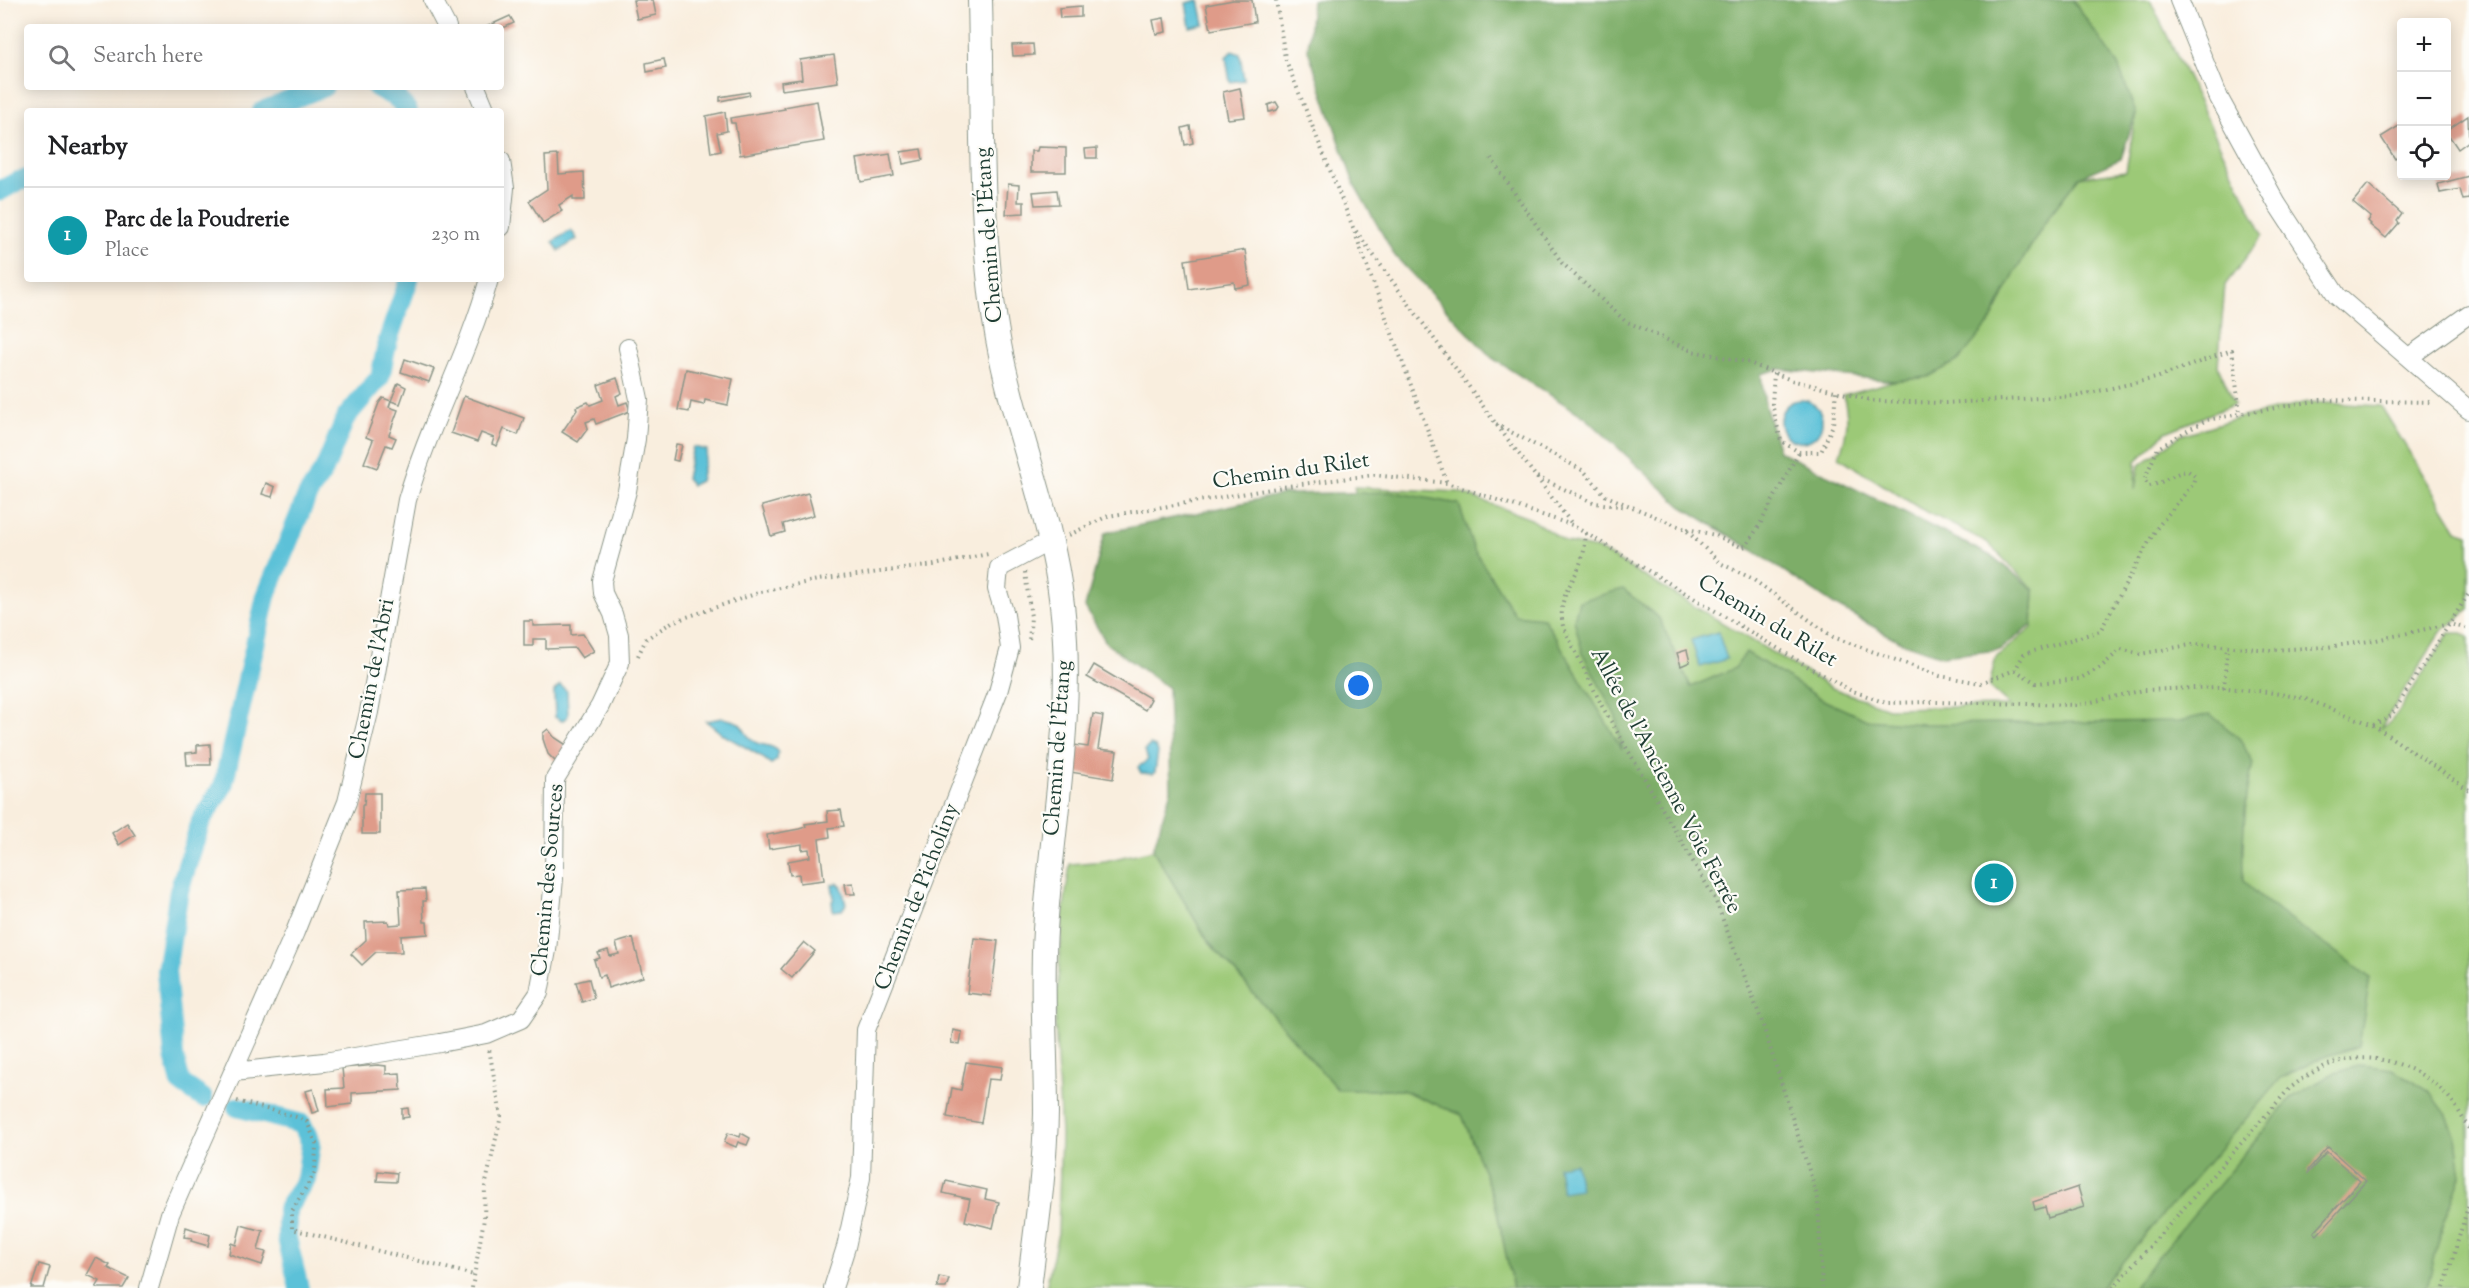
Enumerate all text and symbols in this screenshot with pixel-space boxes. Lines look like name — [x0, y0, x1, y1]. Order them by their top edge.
map controls — [2397, 18, 2451, 180]
button: + — [2397, 18, 2451, 72]
search box — [24, 24, 504, 90]
icon: search — [45, 41, 78, 74]
text: Search here — [93, 41, 203, 73]
button: − — [2397, 72, 2451, 126]
button: locate — [2397, 126, 2451, 180]
text: Nearby — [48, 129, 128, 166]
street label: Chemin de l’Étang — [967, 146, 1012, 324]
text: Parc de la Poudrerie — [105, 205, 289, 237]
text: 1 — [64, 221, 71, 250]
text: 230 m — [431, 221, 480, 250]
text: Place — [105, 237, 149, 266]
street label: Chemin du Rilet — [1211, 445, 1372, 499]
street label: Chemin du Rilet — [1691, 568, 1843, 677]
street label: Chemin de l'Abri — [342, 596, 404, 762]
street label: Allée de l'Ancienne Voie Ferrée — [1581, 642, 1749, 920]
street label: Chemin de l’Étang — [1036, 659, 1081, 837]
your location — [1344, 671, 1373, 700]
street label: Chemin des Sources — [525, 782, 573, 978]
street label: Chemin de Picholiny — [868, 799, 968, 995]
pin: 1 — [1974, 860, 2014, 906]

